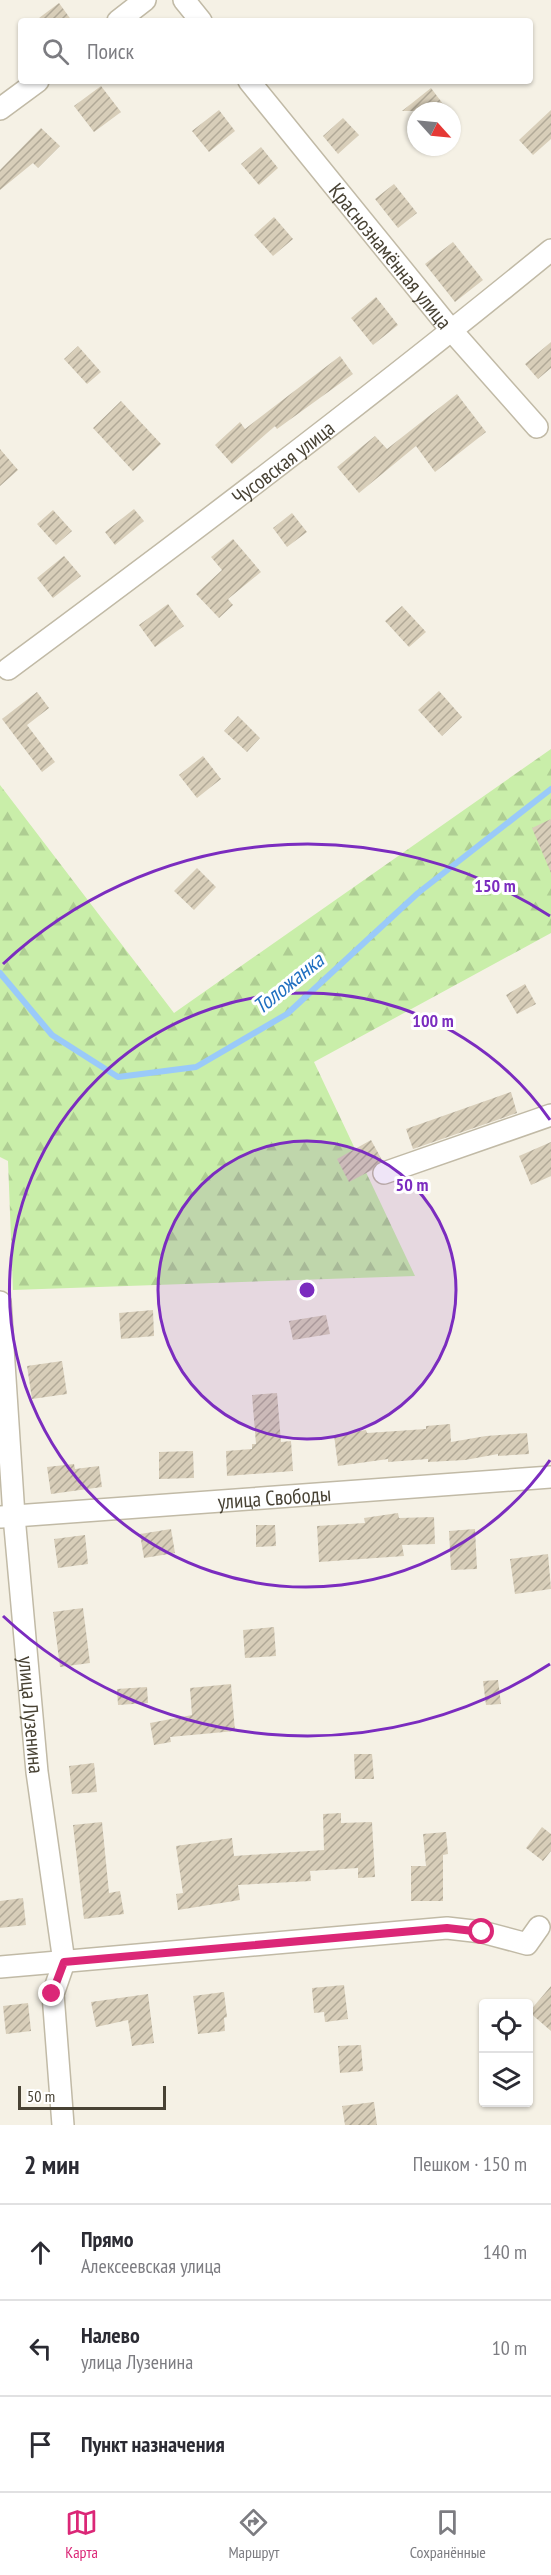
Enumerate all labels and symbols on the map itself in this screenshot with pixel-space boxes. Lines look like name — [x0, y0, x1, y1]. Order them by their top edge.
north arrow — [407, 102, 461, 156]
street label: Краснознамённая улица — [323, 177, 458, 334]
street label: Чусовская улица — [226, 414, 340, 510]
text: 150 m — [474, 874, 516, 897]
water label: Толожанка — [247, 945, 330, 1020]
text: 100 m — [412, 1009, 454, 1032]
text: 50 m — [396, 1173, 428, 1196]
centre of rings — [297, 1280, 317, 1300]
street label: улица Свободы — [217, 1480, 332, 1515]
street label: улица Лузенина — [13, 1655, 51, 1775]
route start — [468, 1918, 494, 1944]
route end — [38, 1980, 64, 2006]
scale bar — [18, 2083, 166, 2110]

